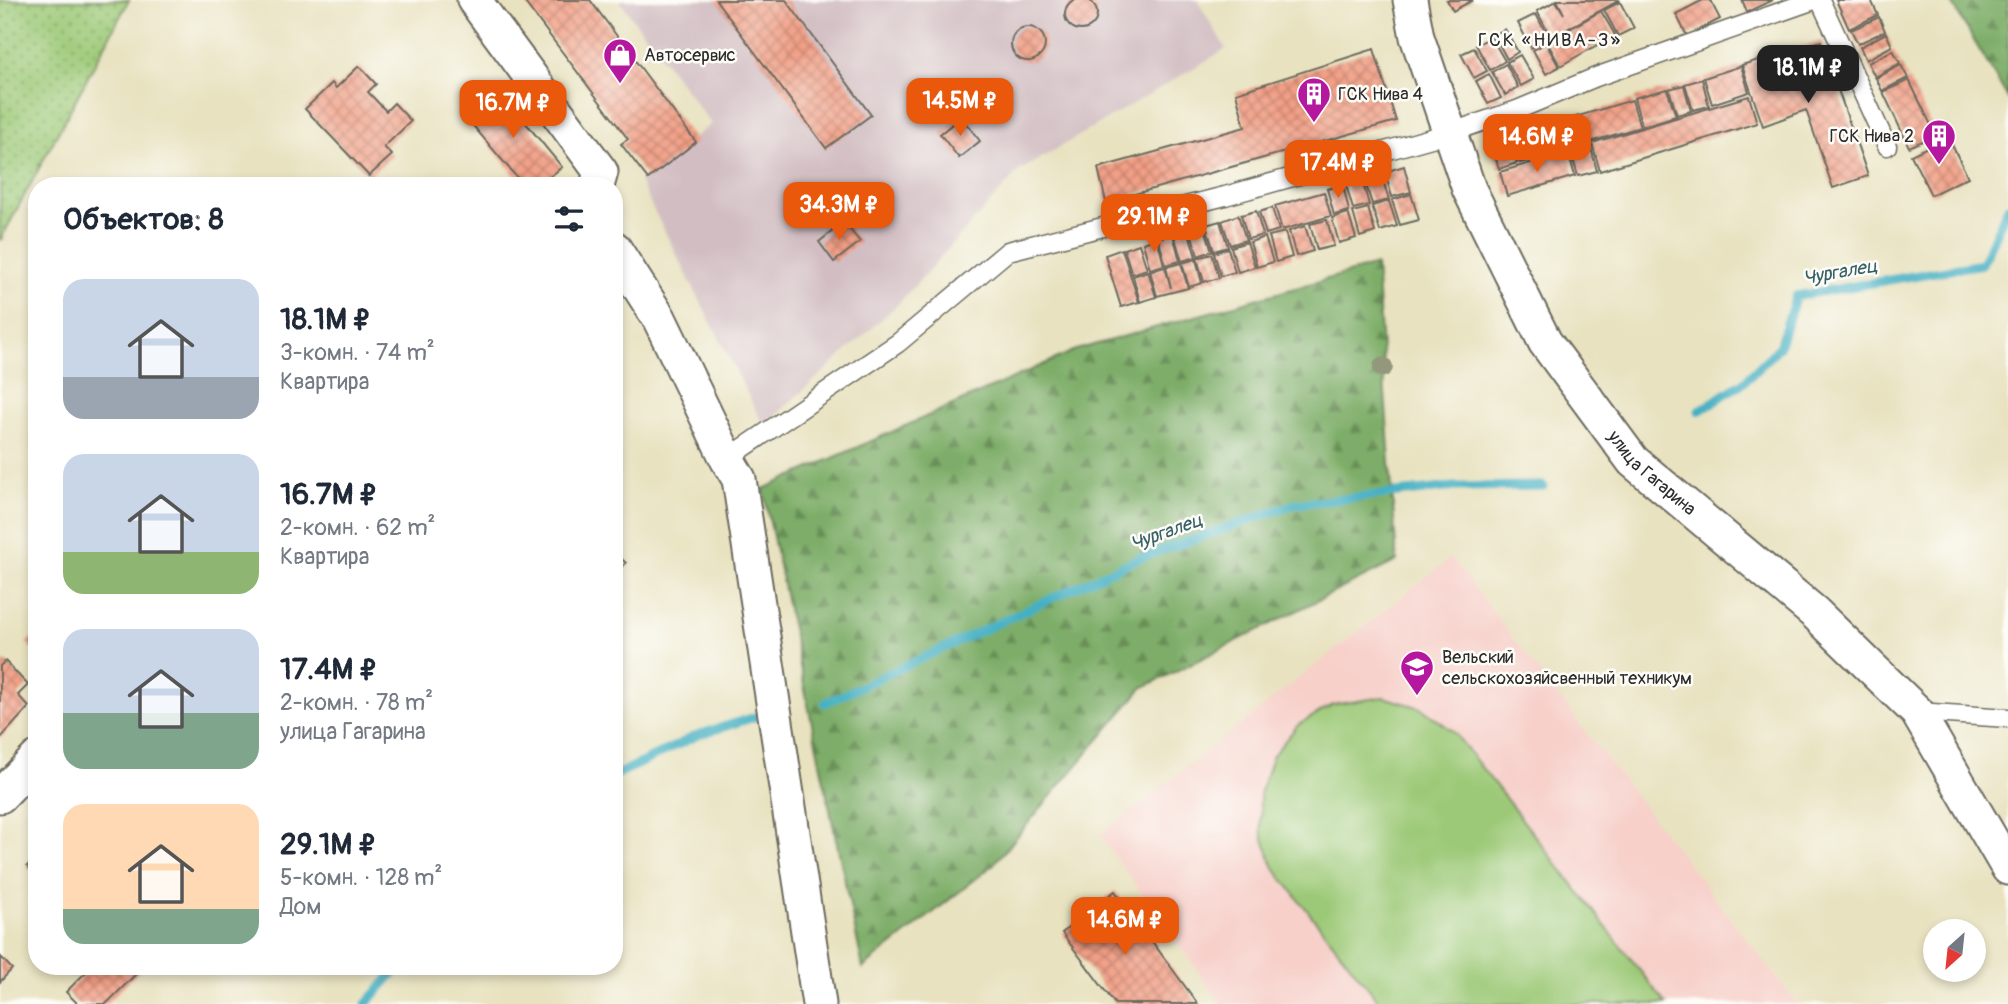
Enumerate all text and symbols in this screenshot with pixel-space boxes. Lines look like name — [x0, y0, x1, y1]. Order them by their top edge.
district label: ГСК «НИВА-3» — [1478, 28, 1622, 52]
shop icon: Автосервис — [601, 36, 639, 85]
place label: Автосервис — [644, 44, 736, 67]
pin: 18.1M ₽ — [1743, 46, 1873, 105]
text: 18.1M ₽ — [1773, 53, 1843, 82]
building icon: ГСК Нива 4 — [1295, 75, 1333, 124]
pin: 14.5M ₽ — [895, 78, 1025, 138]
pin: 16.7M ₽ — [448, 80, 578, 140]
place label: ГСК Нива 4 — [1338, 83, 1424, 106]
text: 14.5M ₽ — [922, 86, 998, 115]
text: 16.7M ₽ — [476, 88, 550, 117]
pin: 14.6M ₽ — [1472, 114, 1602, 174]
building icon: ГСК Нива 2 — [1920, 117, 1958, 166]
text: 14.6M ₽ — [1499, 122, 1575, 151]
place label: ГСК Нива 2 — [1829, 125, 1914, 148]
pin: 17.4M ₽ — [1273, 140, 1403, 200]
text: 17.4M ₽ — [1301, 148, 1375, 177]
pin: 34.3M ₽ — [774, 182, 904, 242]
text: 34.3M ₽ — [799, 190, 879, 219]
pin: 29.1M ₽ — [1089, 194, 1219, 254]
icon: filters — [550, 200, 588, 238]
text: Объектов: 8 — [63, 201, 224, 238]
text: 29.1M ₽ — [1117, 202, 1191, 231]
water label: Чургалец — [1801, 254, 1879, 290]
text: 18.1M ₽ — [280, 301, 371, 338]
icon: home — [119, 307, 203, 391]
text: 3-комн. · 74 m² — [280, 338, 435, 367]
text: Квартира — [280, 367, 369, 396]
street label: улица Гагарина — [1602, 425, 1701, 521]
text: 16.7M ₽ — [280, 476, 378, 513]
icon: home — [119, 482, 203, 566]
water label: Чургалец — [1127, 508, 1206, 556]
text: 2-комн. · 62 m² — [280, 513, 435, 542]
text: Квартира — [280, 542, 369, 571]
place label: Вельский сельскохозяйсвенный техникум — [1442, 646, 1692, 690]
school or university icon: Вельский сельскохозяйсвенный техникум — [1398, 648, 1436, 697]
text: 17.4M ₽ — [280, 651, 378, 688]
icon: home — [119, 657, 203, 741]
text: 2-комн. · 78 m² — [280, 688, 433, 717]
text: улица Гагарина — [280, 717, 426, 746]
text: 29.1M ₽ — [280, 826, 377, 863]
icon: home — [119, 832, 203, 916]
text: 5-комн. · 128 m² — [280, 863, 442, 892]
text: Дом — [280, 892, 321, 921]
pin: 14.6M ₽ — [1060, 898, 1190, 957]
text: 14.6M ₽ — [1087, 905, 1163, 934]
north arrow — [1923, 919, 1986, 982]
map controls — [1923, 919, 1986, 982]

